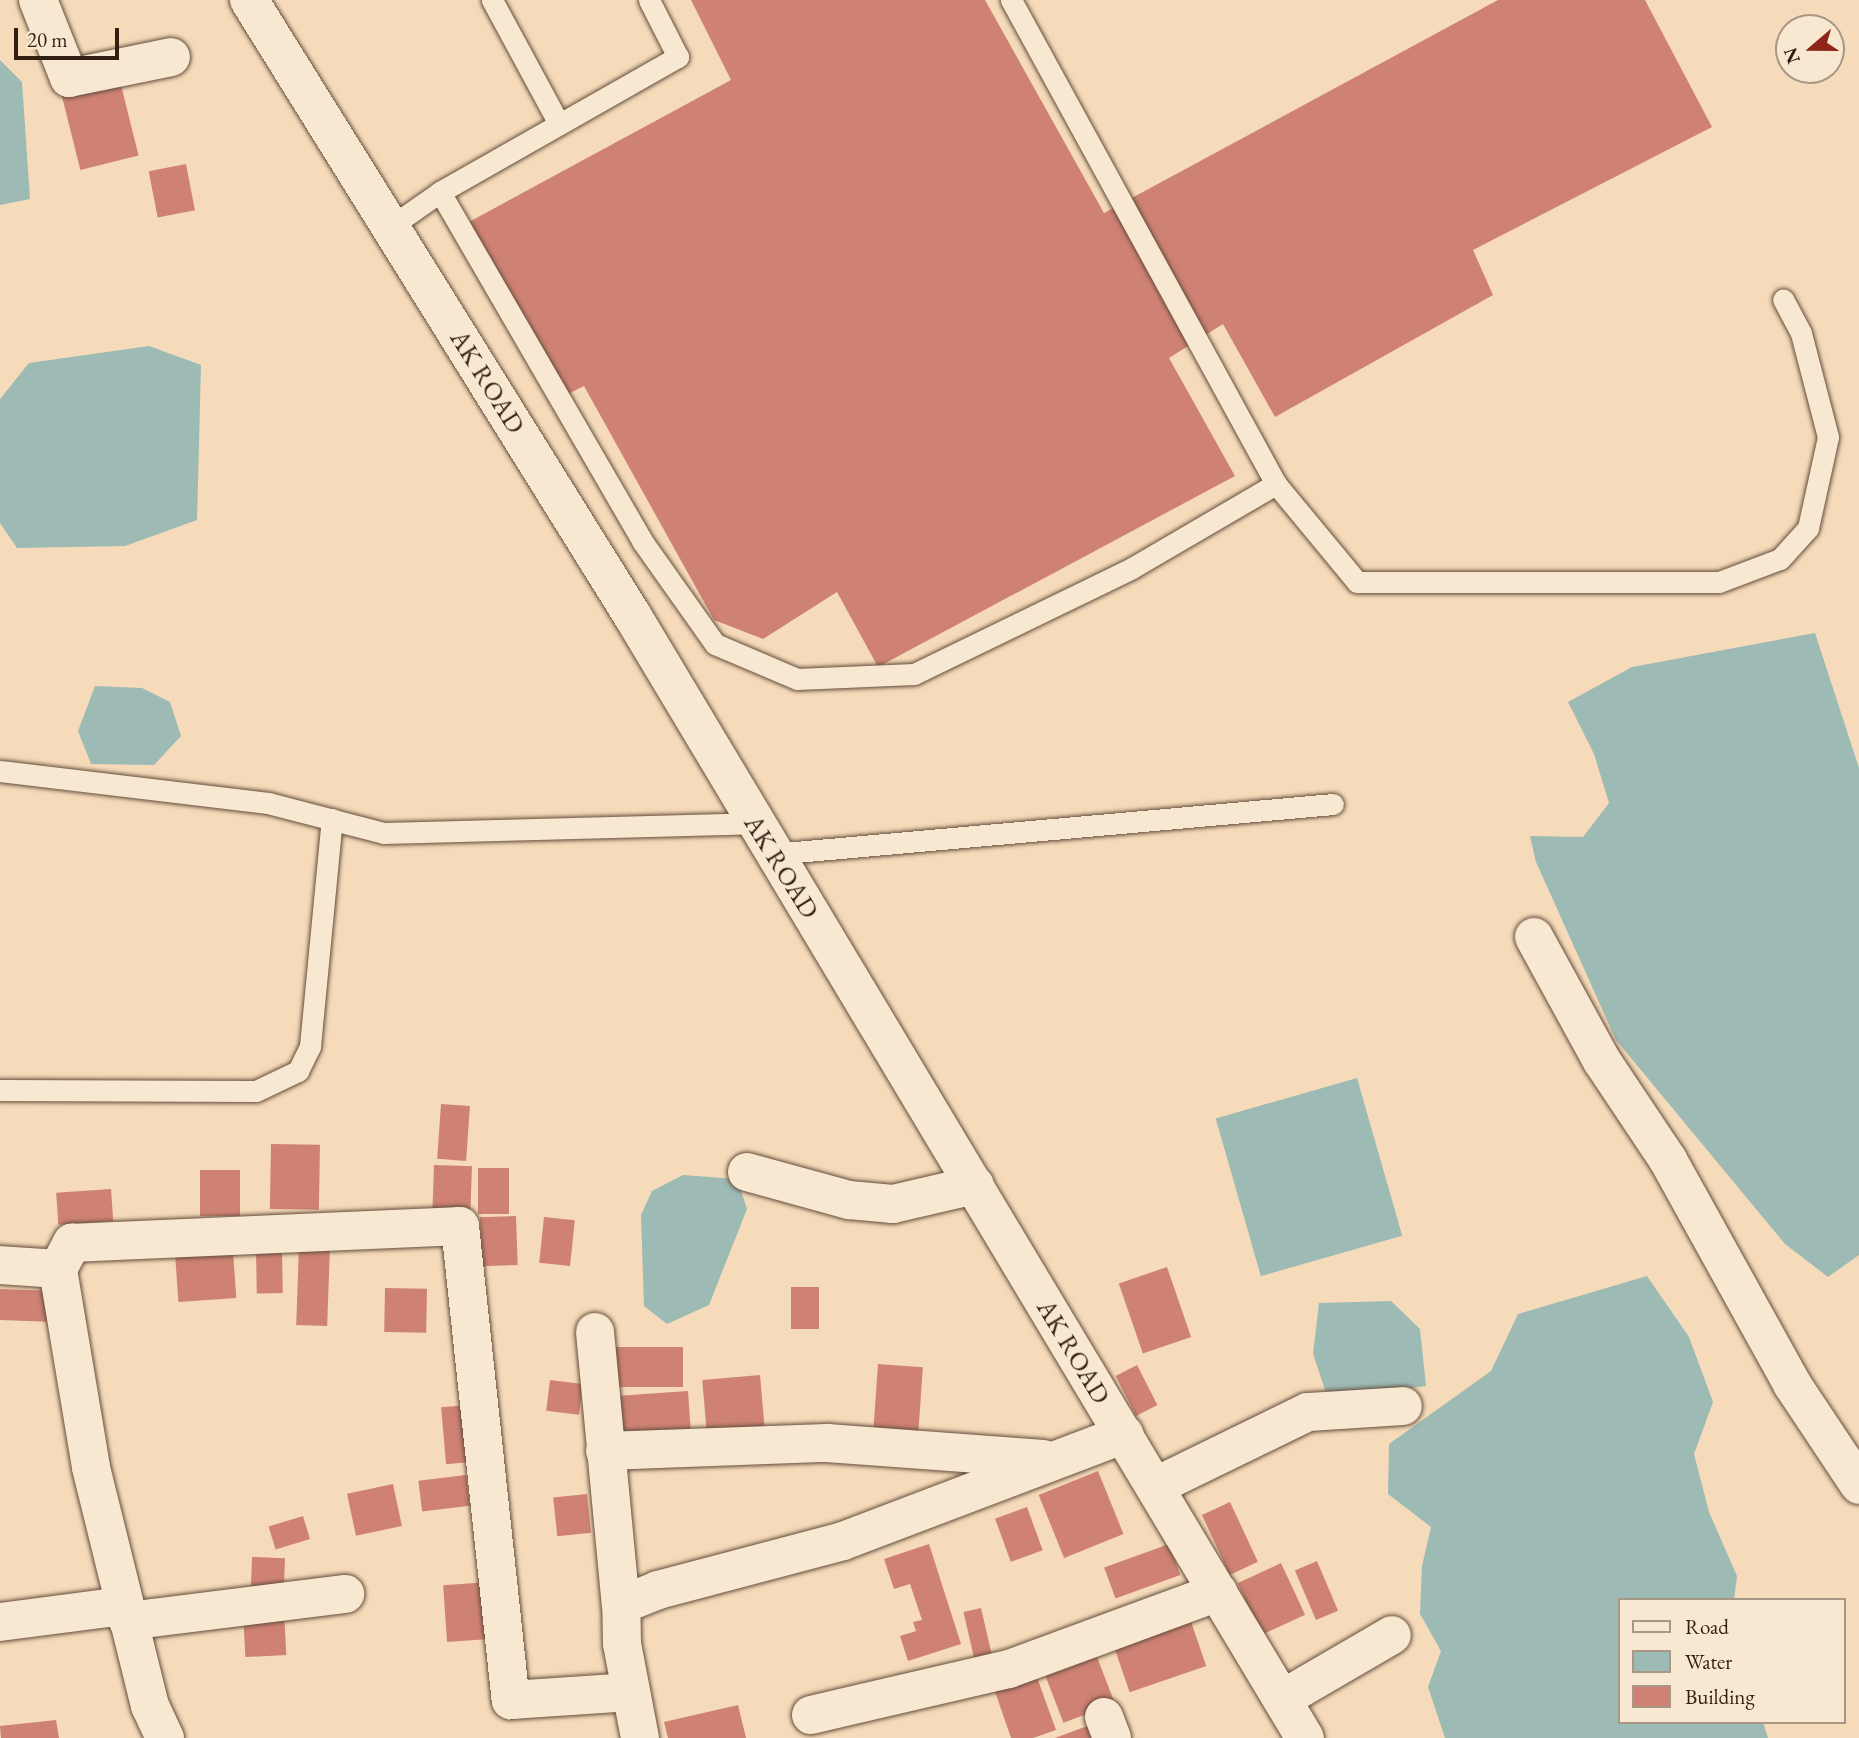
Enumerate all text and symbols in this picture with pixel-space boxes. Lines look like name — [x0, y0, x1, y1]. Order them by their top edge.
scale bar — [18, 14, 122, 58]
north arrow — [1775, 14, 1845, 84]
text: 20 m — [27, 26, 68, 53]
text: N — [1777, 44, 1806, 67]
street label: AK ROAD — [443, 325, 531, 439]
street label: AK ROAD — [737, 810, 825, 924]
street label: AK ROAD — [1030, 1294, 1116, 1410]
legend — [1618, 1598, 1845, 1724]
text: Road — [1685, 1613, 1729, 1640]
text: Water — [1685, 1648, 1732, 1675]
text: Building — [1685, 1683, 1755, 1710]

